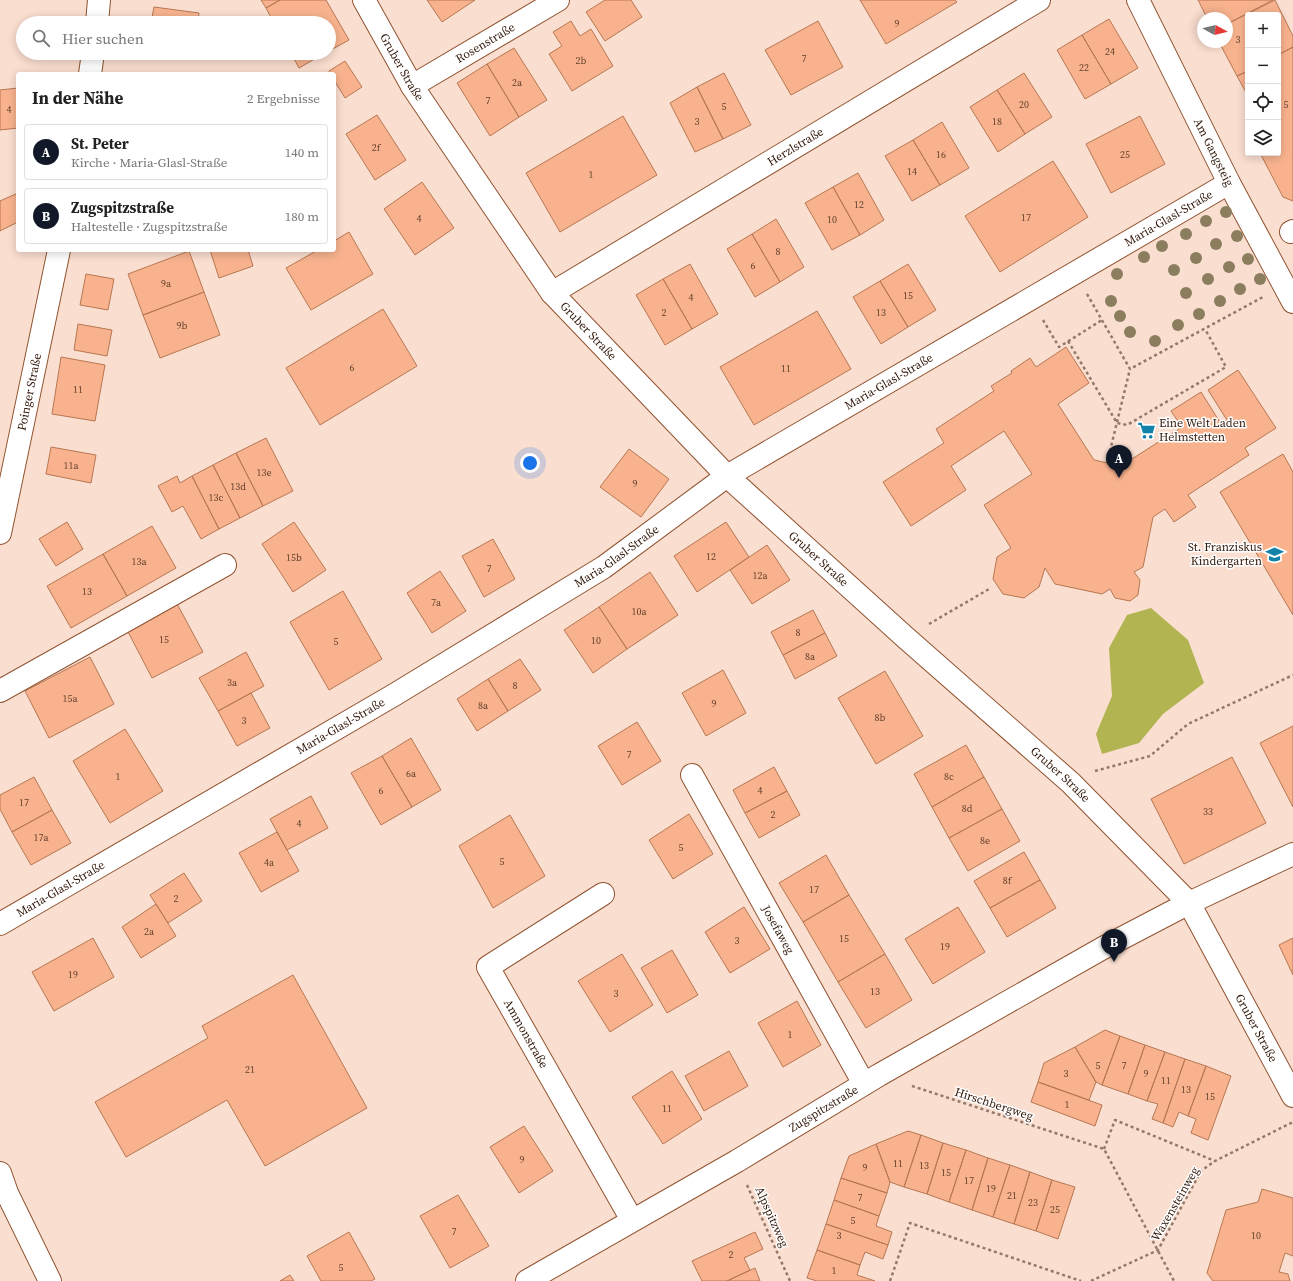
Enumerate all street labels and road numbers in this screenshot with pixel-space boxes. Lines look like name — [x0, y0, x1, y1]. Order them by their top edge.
street label: Rosenstraße — [453, 19, 518, 67]
street label: Gruber Straße — [376, 30, 428, 104]
street label: Am Gangsteig — [1190, 115, 1237, 189]
street label: Herzlstraße — [764, 124, 826, 170]
street label: Maria-Glasl-Straße — [1122, 186, 1216, 250]
street label: Gruber Straße — [557, 298, 620, 364]
street label: Maria-Glasl-Straße — [842, 350, 936, 414]
street label: Poinger Straße — [14, 352, 45, 432]
street label: Maria-Glasl-Straße — [571, 521, 662, 591]
street label: Gruber Straße — [785, 528, 852, 590]
street label: Maria-Glasl-Straße — [294, 694, 388, 758]
street label: Gruber Straße — [1027, 743, 1094, 806]
street label: Maria-Glasl-Straße — [13, 857, 108, 921]
street label: Josefaweg — [758, 902, 798, 957]
street label: Gruber Straße — [1231, 991, 1281, 1065]
street label: Ammonstraße — [500, 996, 552, 1071]
street label: Zugspitzstraße — [786, 1082, 861, 1136]
street label: Hirschbergweg — [953, 1084, 1035, 1124]
street label: Waxensteinweg — [1147, 1164, 1203, 1244]
street label: Alpspitzweg — [752, 1184, 792, 1250]

